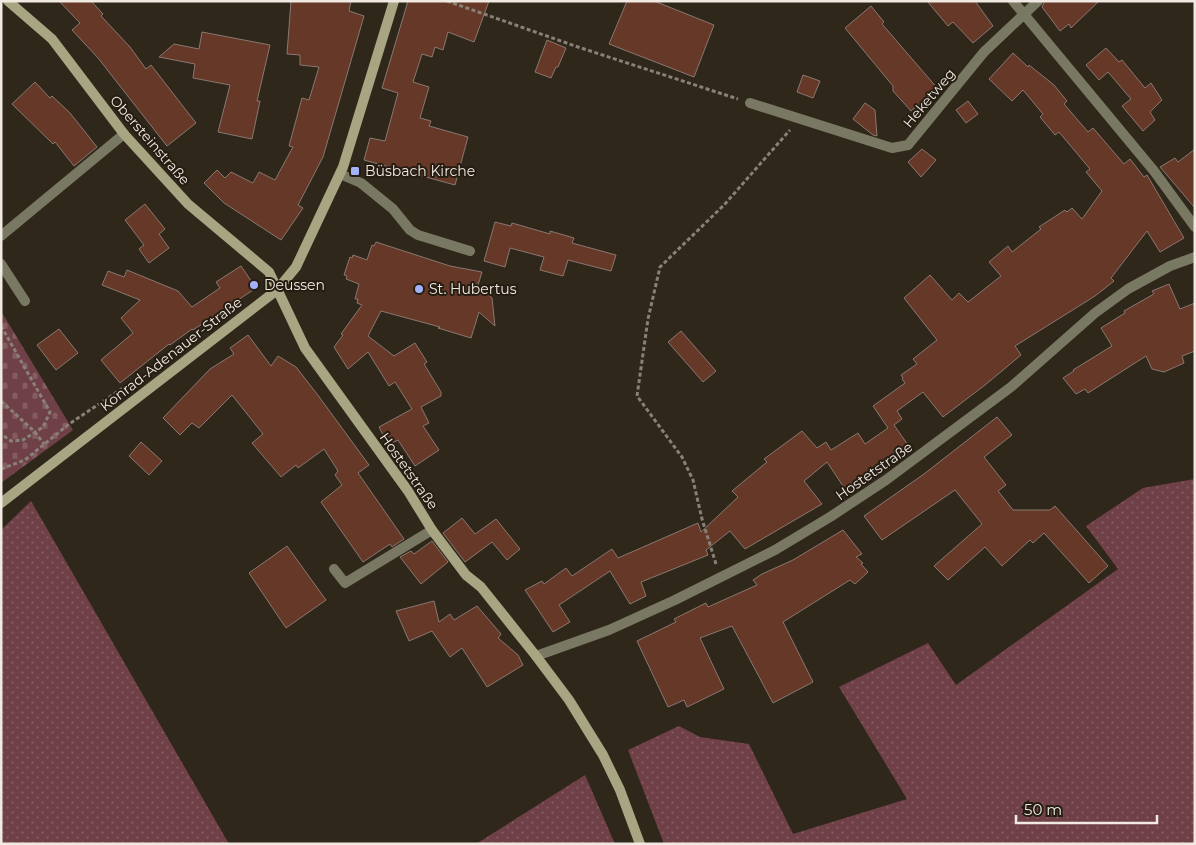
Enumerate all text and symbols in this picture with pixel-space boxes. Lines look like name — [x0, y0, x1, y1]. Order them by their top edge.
street label: Heketweg — [899, 65, 959, 131]
street label: Obersteinstraße — [106, 92, 194, 188]
place label: Büsbach Kirche — [365, 162, 475, 180]
marker: Büsbach Kirche — [349, 165, 361, 177]
place label: Deussen — [264, 276, 325, 294]
marker: Deussen — [248, 279, 260, 291]
place label: St. Hubertus — [429, 280, 517, 298]
marker: St. Hubertus — [413, 283, 425, 295]
street label: Konrad-Adenauer-Straße — [96, 293, 246, 415]
street label: Hostetstraße — [376, 429, 442, 513]
street label: Hostetstraße — [832, 438, 916, 504]
scale bar — [1016, 792, 1157, 824]
text: 50 m — [1024, 800, 1062, 819]

